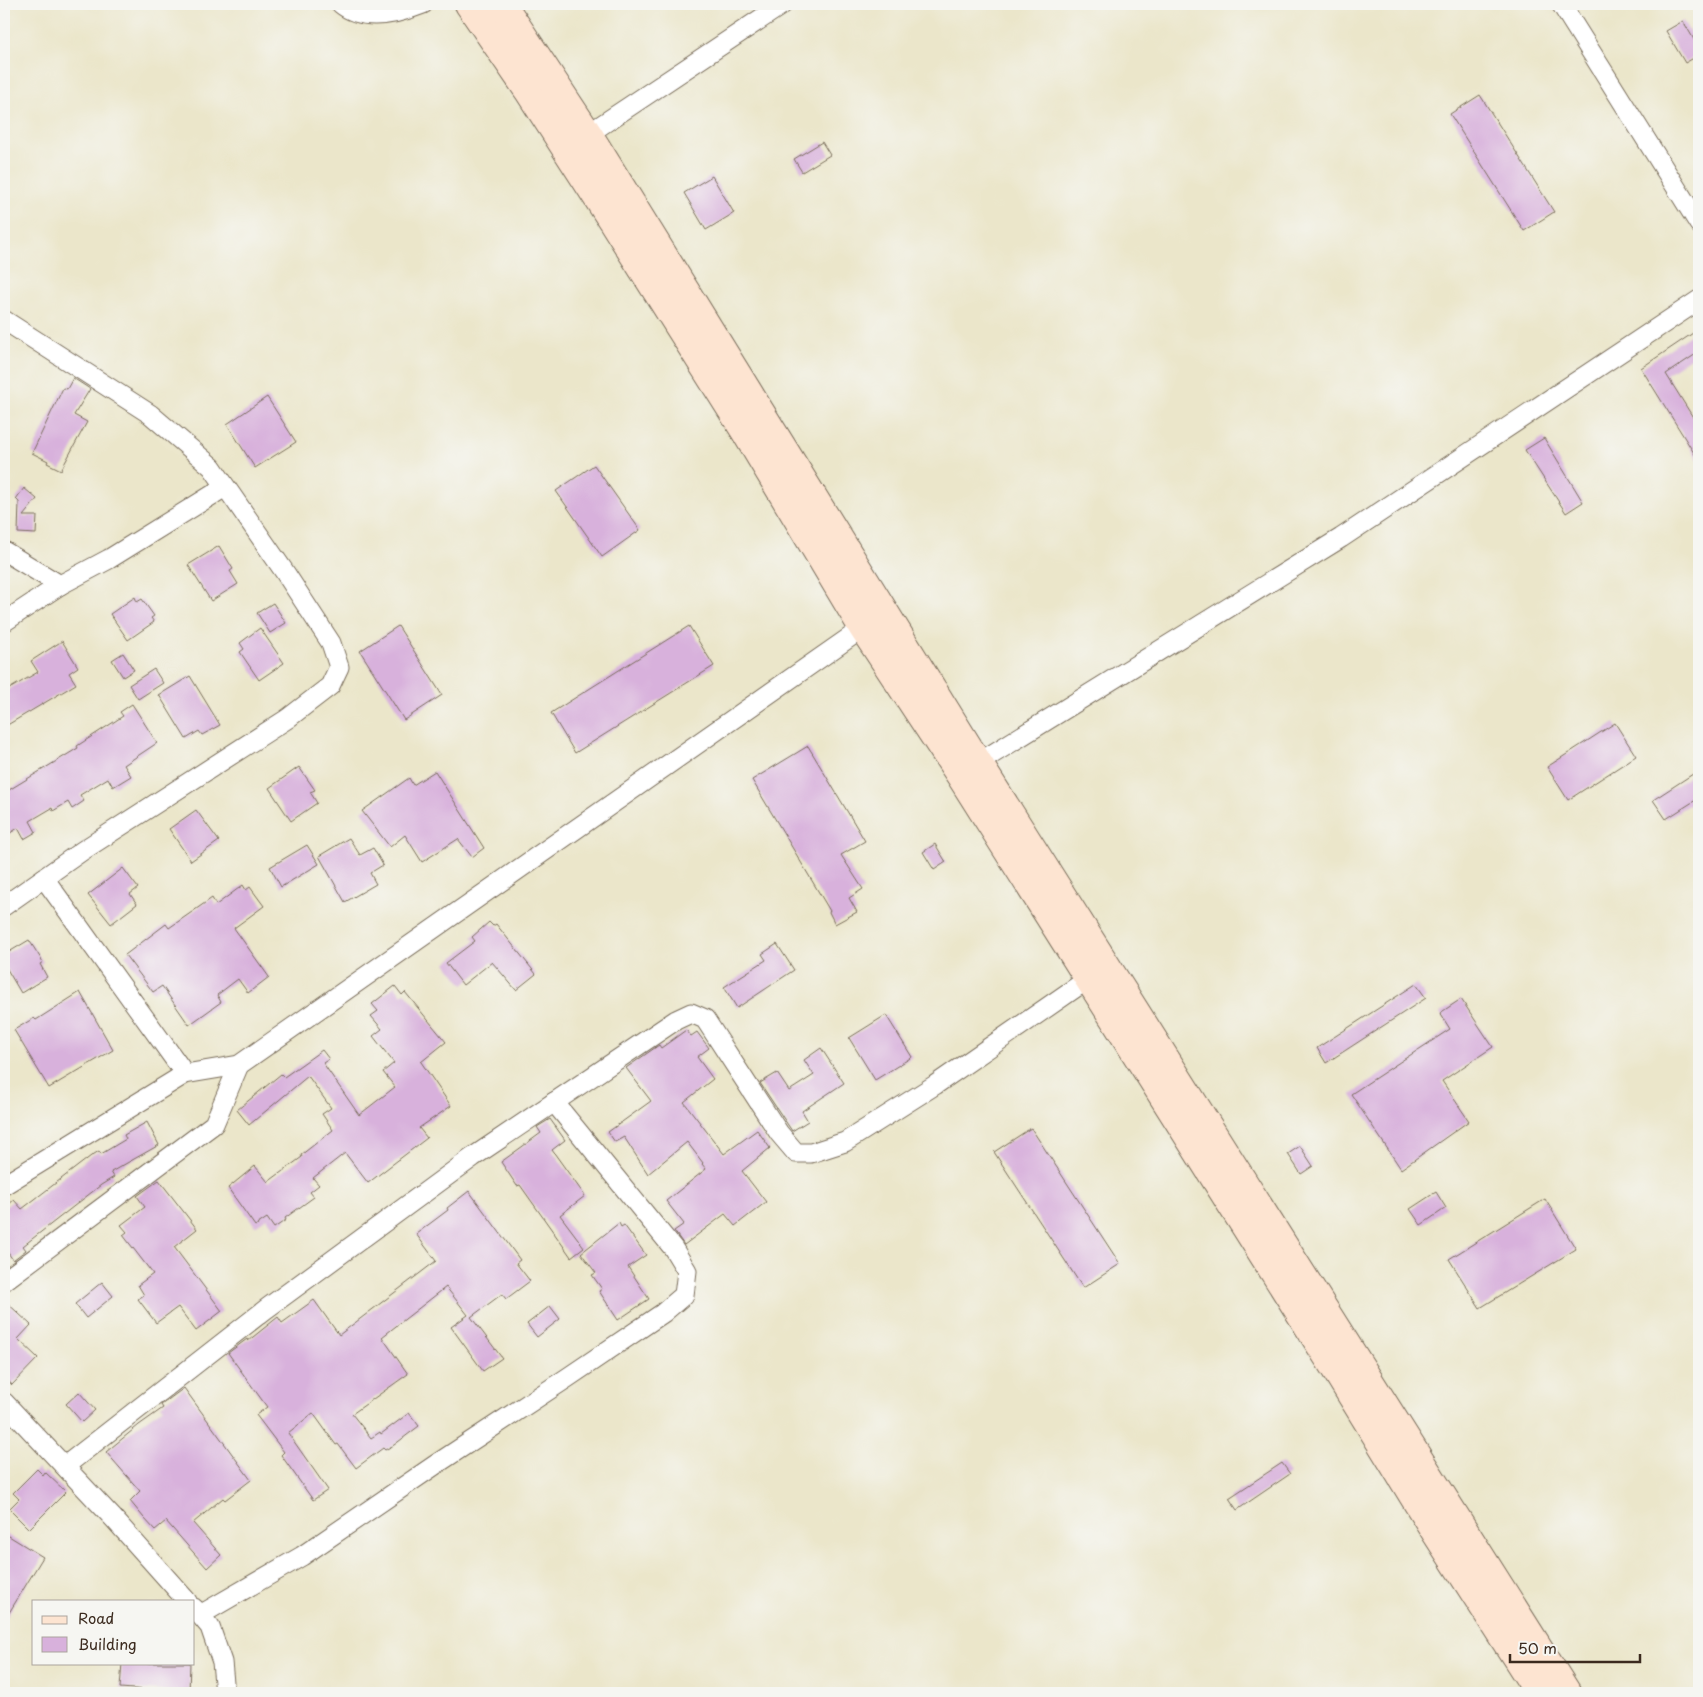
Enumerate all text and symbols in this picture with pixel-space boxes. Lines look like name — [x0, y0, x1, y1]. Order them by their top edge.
legend — [32, 1600, 195, 1664]
text: Road — [78, 1606, 114, 1629]
text: Building — [78, 1632, 137, 1655]
scale bar — [1510, 1632, 1640, 1664]
text: 50 m — [1518, 1636, 1557, 1659]

